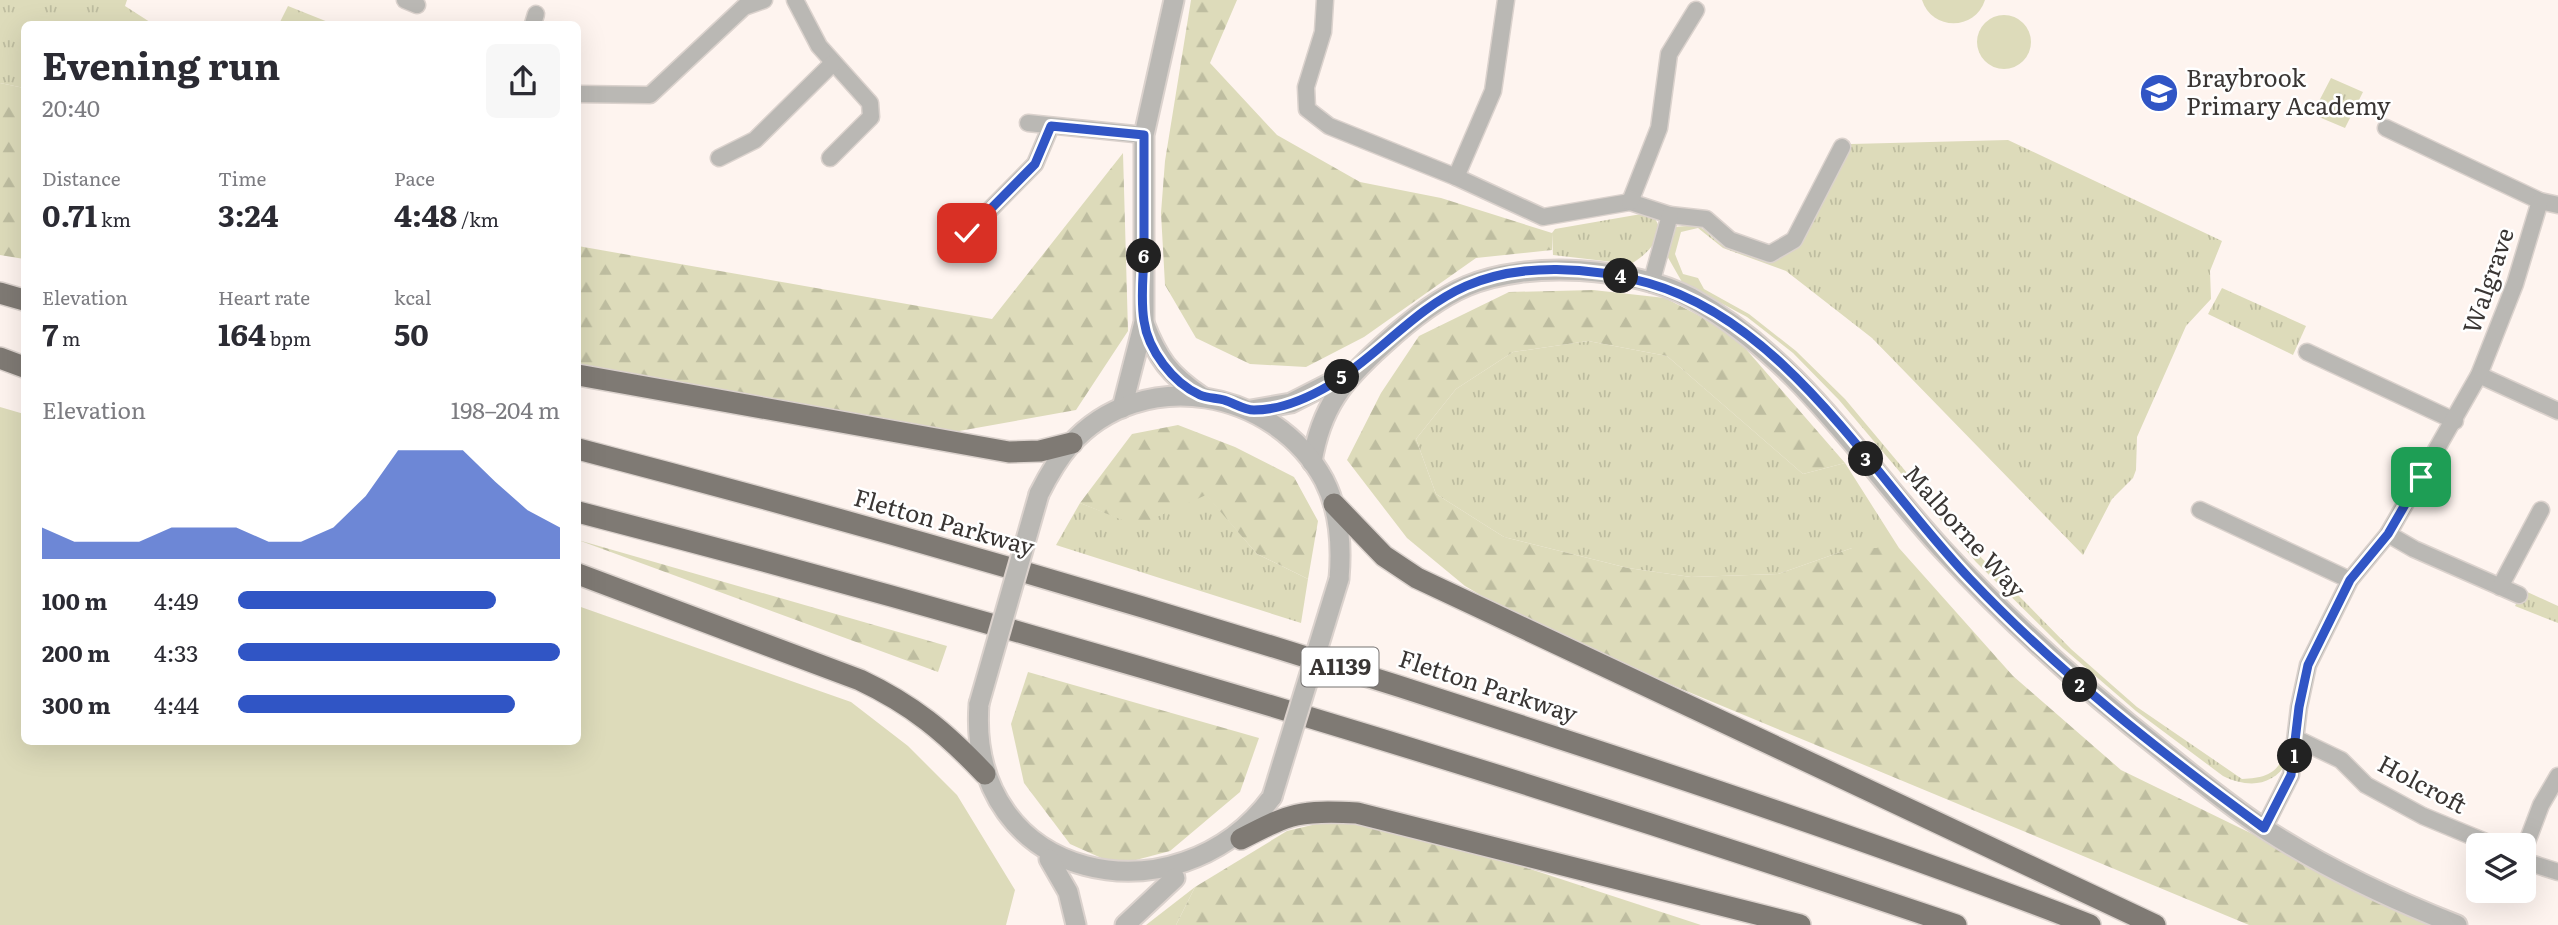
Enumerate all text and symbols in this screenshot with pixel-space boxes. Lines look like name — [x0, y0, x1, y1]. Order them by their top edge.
text: Evening run — [42, 35, 280, 92]
button: share — [486, 44, 560, 118]
place label: Braybrook Primary Academy — [2186, 59, 2391, 122]
school or university icon: Braybrook Primary Academy — [2138, 72, 2180, 114]
text: 20:40 — [42, 90, 100, 124]
text: Distance — [42, 164, 121, 192]
text: Time — [218, 164, 266, 192]
text: Pace — [394, 164, 435, 192]
text: 0.71 — [42, 192, 97, 236]
text: 3:24 — [218, 192, 279, 236]
text: 4:48 — [394, 192, 457, 236]
pin — [937, 203, 997, 263]
text: km — [97, 205, 131, 233]
text: /km — [457, 205, 499, 233]
icon: check — [948, 214, 986, 252]
street label: Walgrave — [2452, 223, 2521, 338]
pin: 6 — [1126, 238, 1162, 274]
text: 6 — [1138, 241, 1149, 269]
pin: 4 — [1604, 258, 1638, 294]
text: 4 — [1615, 261, 1626, 289]
text: Elevation — [42, 283, 128, 311]
text: Heart rate — [218, 283, 310, 311]
text: kcal — [394, 283, 431, 311]
text: 7 — [42, 311, 58, 355]
text: 164 — [218, 311, 266, 355]
text: 50 — [394, 311, 429, 355]
text: m — [58, 324, 81, 352]
text: bpm — [266, 324, 311, 352]
pin: 5 — [1324, 360, 1360, 394]
text: 5 — [1336, 362, 1347, 390]
text: Elevation — [42, 392, 146, 426]
text: 198–204 m — [451, 392, 560, 426]
pin: 3 — [1848, 442, 1884, 476]
text: 3 — [1860, 444, 1871, 472]
pin — [2391, 447, 2451, 507]
street label: Malborne Way — [1896, 456, 2035, 605]
icon: arrive — [2402, 458, 2440, 496]
street label: Fletton Parkway — [850, 478, 1039, 563]
text: 100 m — [42, 583, 107, 617]
text: 4:49 — [154, 583, 199, 617]
text: 200 m — [42, 635, 110, 669]
text: 4:33 — [154, 635, 198, 669]
street label: Fletton Parkway — [1395, 639, 1583, 730]
road number: A1139 — [1302, 648, 1378, 687]
pin: 2 — [2062, 668, 2098, 702]
text: 2 — [2074, 670, 2085, 698]
text: 300 m — [42, 687, 111, 721]
text: 4:44 — [154, 687, 199, 721]
pin: 1 — [2278, 738, 2312, 774]
text: 1 — [2291, 741, 2298, 769]
street label: Holcroft — [2372, 745, 2474, 821]
map controls — [2466, 833, 2536, 903]
button: layers — [2466, 833, 2536, 903]

